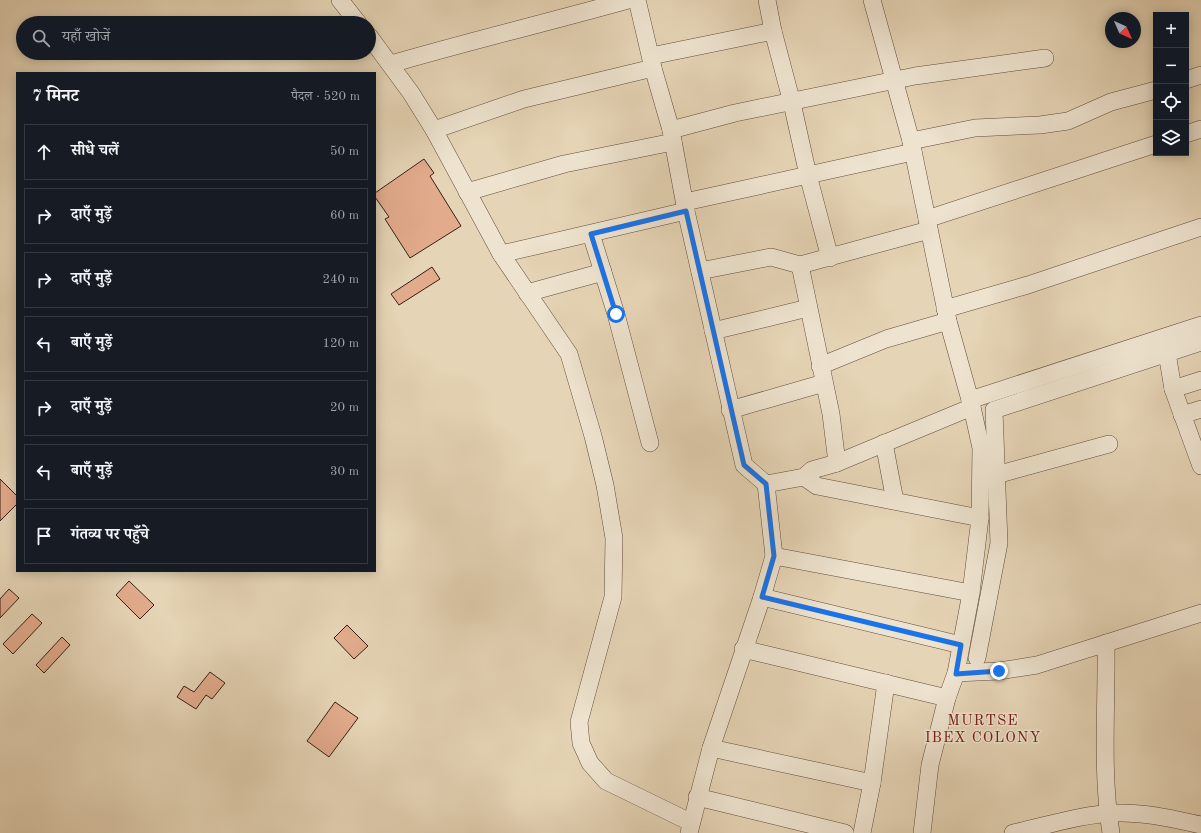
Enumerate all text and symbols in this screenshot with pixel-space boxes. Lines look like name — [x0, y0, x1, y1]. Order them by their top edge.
north arrow — [1105, 12, 1141, 48]
map controls — [1153, 12, 1189, 156]
button: + — [1153, 12, 1189, 48]
search box — [16, 16, 376, 60]
icon: search — [30, 27, 52, 49]
text: यहाँ खोजें — [62, 30, 110, 45]
button: − — [1153, 48, 1189, 84]
button: locate — [1153, 84, 1189, 120]
text: 7 मिनट — [32, 88, 79, 105]
text: पैदल · 520 m — [291, 90, 360, 103]
button: layers — [1153, 120, 1189, 156]
icon: ahead — [33, 141, 55, 163]
text: सीधे चलें — [71, 144, 119, 159]
text: 50 m — [330, 145, 359, 158]
icon: right — [33, 205, 55, 227]
text: दाएँ मुड़ें — [71, 208, 112, 223]
text: 60 m — [330, 209, 359, 222]
icon: right — [33, 269, 55, 291]
text: दाएँ मुड़ें — [71, 272, 112, 287]
text: 240 m — [322, 273, 359, 286]
route start — [607, 305, 625, 323]
icon: left — [33, 333, 55, 355]
text: बाएँ मुड़ें — [71, 336, 112, 351]
text: 120 m — [322, 337, 359, 350]
icon: right — [33, 397, 55, 419]
text: दाएँ मुड़ें — [71, 400, 112, 415]
text: 20 m — [330, 401, 359, 414]
icon: left — [33, 461, 55, 483]
text: बाएँ मुड़ें — [71, 464, 112, 479]
text: 30 m — [330, 465, 359, 478]
icon: arrive — [33, 525, 55, 547]
text: गंतव्य पर पहुँचे — [71, 528, 149, 543]
route end — [990, 662, 1008, 680]
district label: MURTSE IBEX COLONY — [925, 714, 1041, 746]

